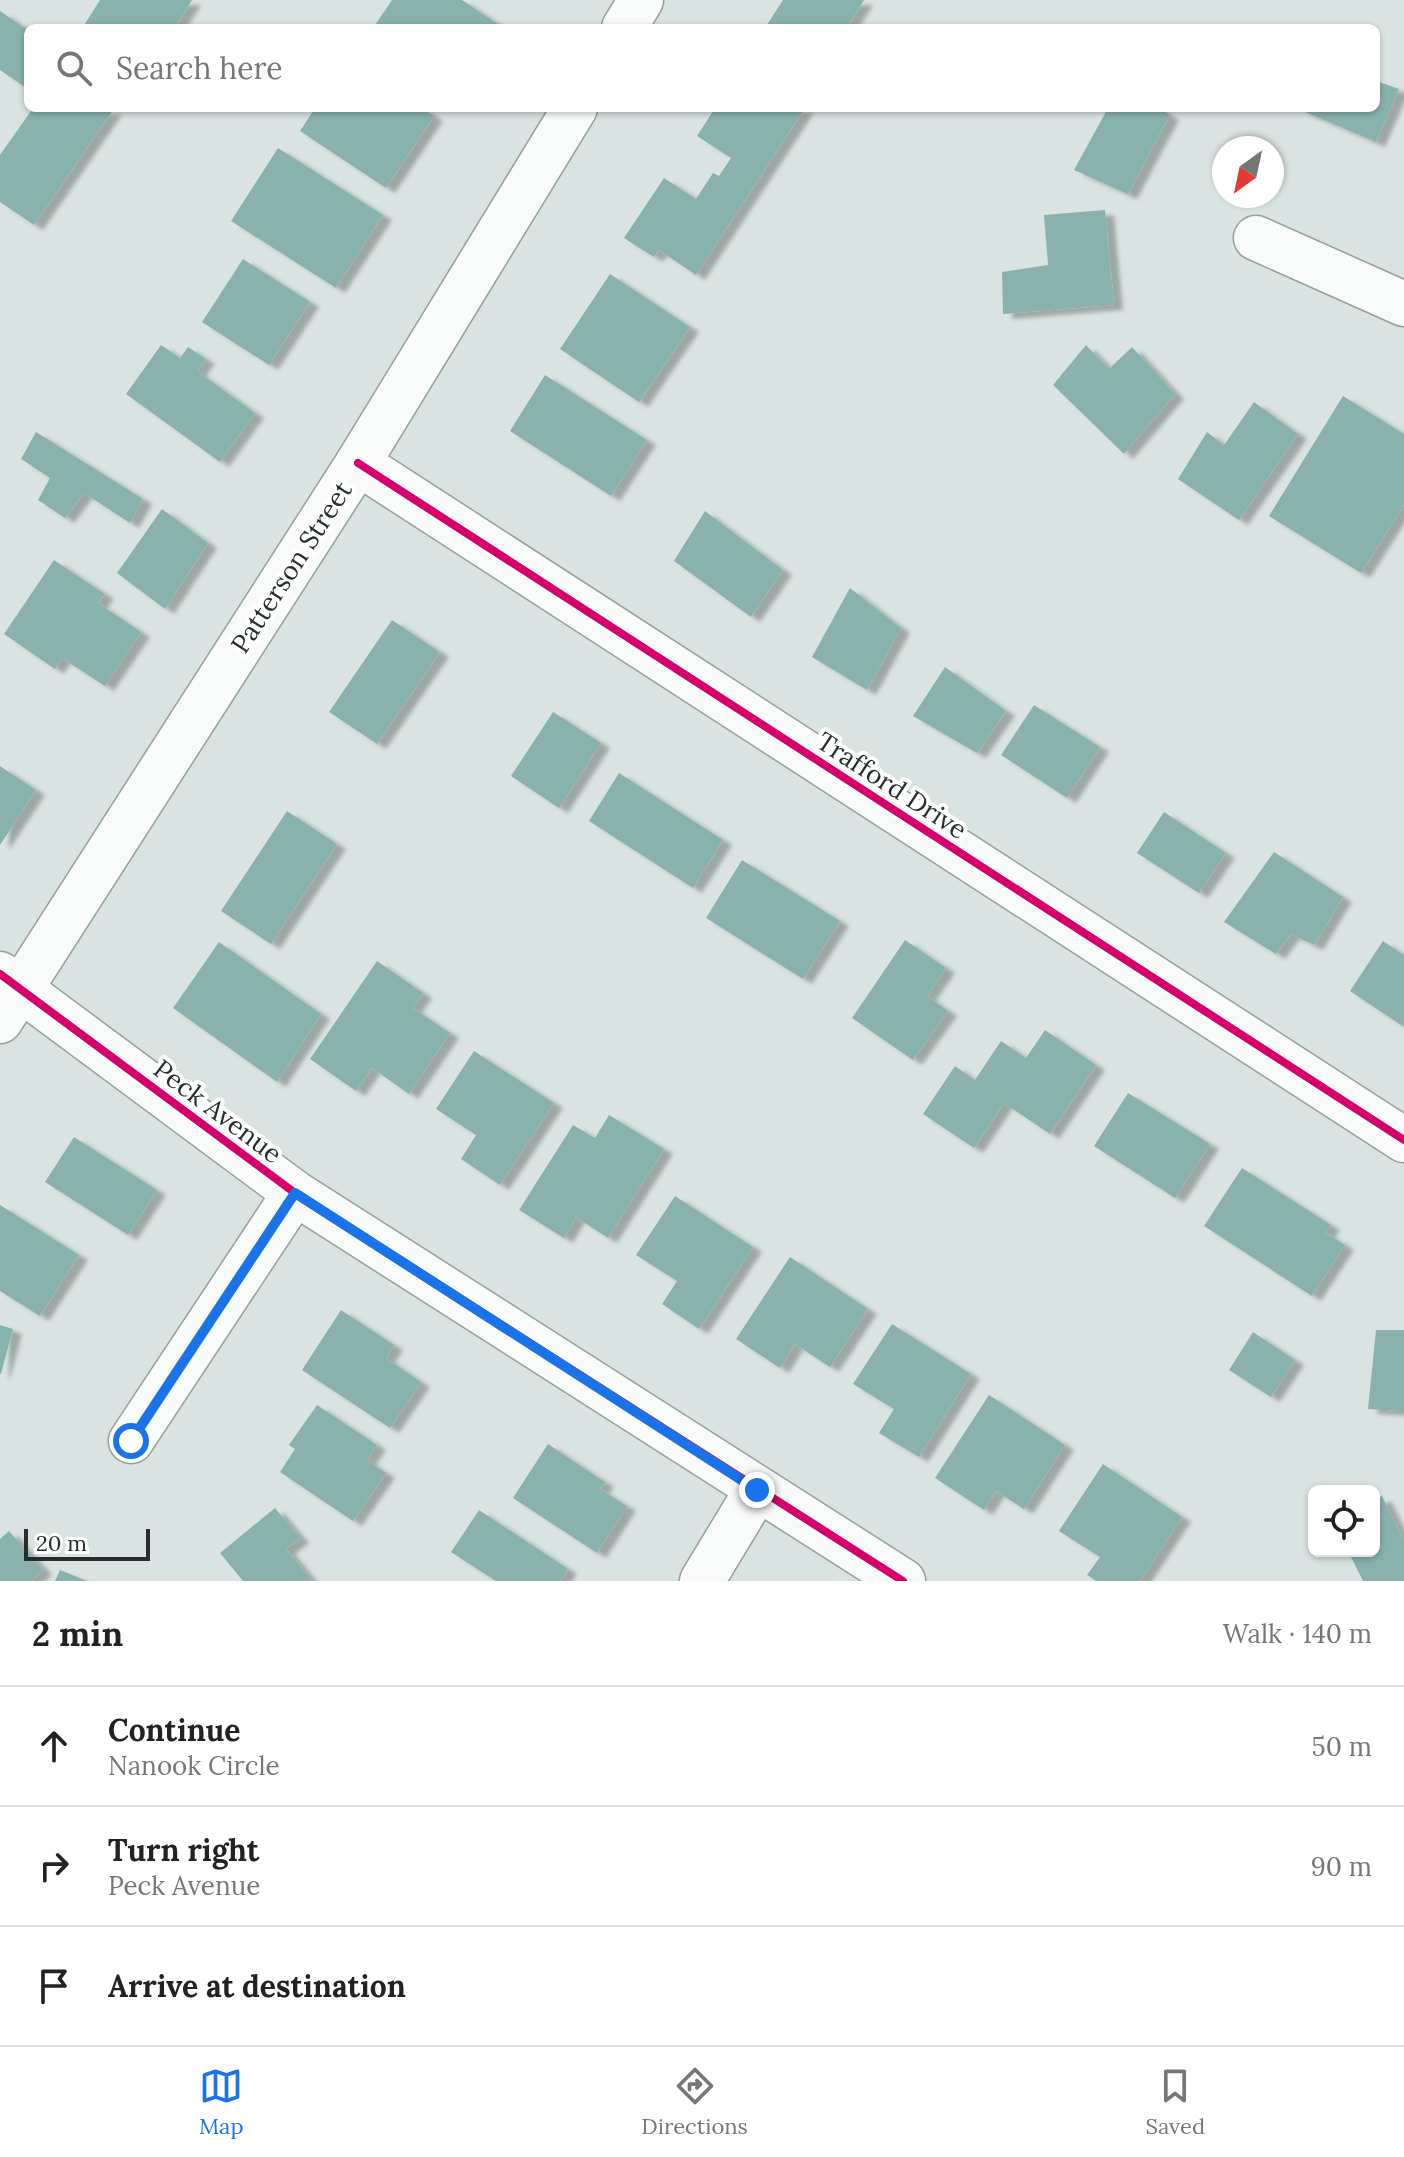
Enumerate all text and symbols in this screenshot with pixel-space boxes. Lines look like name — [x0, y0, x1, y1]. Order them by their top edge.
search box — [24, 24, 1380, 112]
icon: search — [52, 46, 96, 90]
text: Search here — [116, 49, 283, 87]
north arrow — [1212, 136, 1284, 208]
street label: Patterson Street — [223, 475, 359, 659]
street label: Trafford Drive — [811, 724, 973, 846]
street label: Peck Avenue — [147, 1052, 289, 1170]
route start — [113, 1423, 149, 1459]
route end — [739, 1472, 775, 1508]
map controls — [1308, 1485, 1380, 1557]
button: locate — [1308, 1485, 1380, 1557]
scale bar — [24, 1525, 150, 1561]
text: 20 m — [36, 1529, 87, 1557]
text: 2 min — [32, 1612, 123, 1655]
text: Walk · 140 m — [1223, 1617, 1372, 1650]
text: Continue — [108, 1711, 240, 1749]
icon: ahead — [32, 1724, 76, 1768]
text: 50 m — [1312, 1730, 1372, 1763]
text: Nanook Circle — [108, 1749, 280, 1782]
text: Turn right — [108, 1831, 259, 1869]
icon: right — [32, 1844, 76, 1888]
text: 90 m — [1311, 1850, 1372, 1883]
text: Peck Avenue — [108, 1869, 260, 1902]
icon: arrive — [32, 1964, 76, 2008]
text: Arrive at destination — [108, 1967, 406, 2005]
tab: Map — [199, 2064, 244, 2140]
tab: Directions — [641, 2064, 748, 2140]
tab: Saved — [1146, 2064, 1205, 2140]

